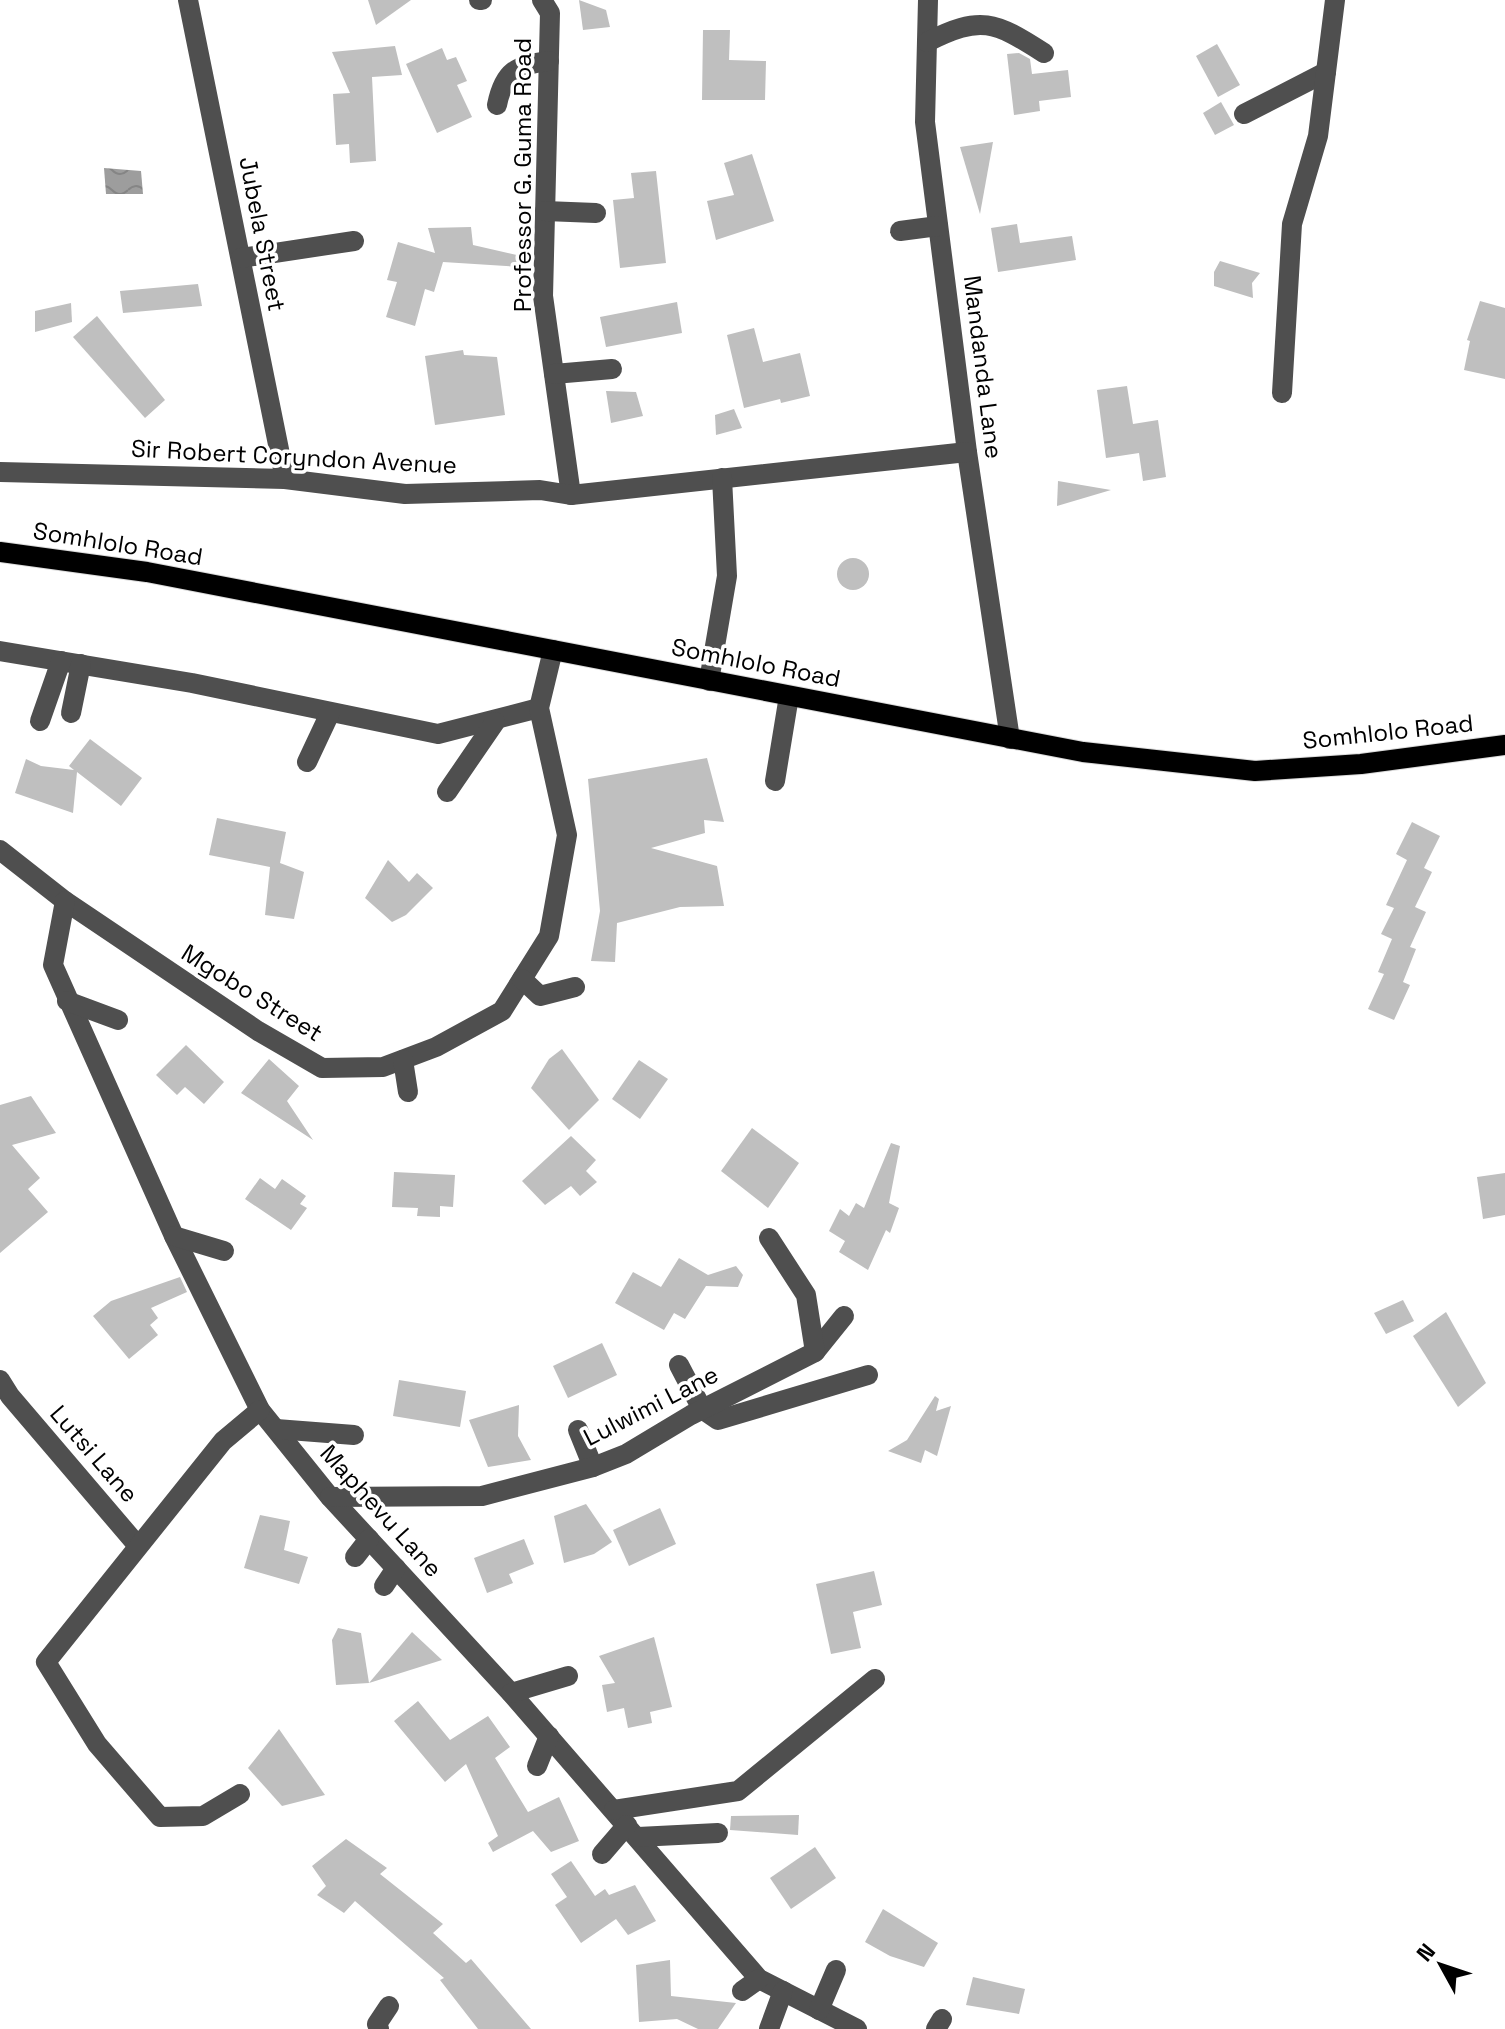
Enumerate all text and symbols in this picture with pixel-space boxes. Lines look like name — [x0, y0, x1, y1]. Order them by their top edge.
street label: Professor G. Guma Road — [507, 38, 538, 312]
street label: Jubela Street — [232, 154, 293, 314]
street label: Mandanda Lane — [957, 273, 1010, 460]
street label: Sir Robert Coryndon Avenue — [130, 432, 458, 481]
street label: Somhlolo Road — [31, 515, 205, 572]
street label: Somhlolo Road — [669, 631, 843, 694]
street label: Somhlolo Road — [1301, 707, 1475, 756]
street label: Mgobo Street — [176, 937, 329, 1048]
street label: Lulwimi Lane — [578, 1358, 723, 1453]
street label: Lutsi Lane — [44, 1399, 145, 1509]
street label: Maphevu Lane — [314, 1438, 449, 1583]
north arrow — [1401, 1925, 1481, 2005]
text: N — [1410, 1937, 1441, 1967]

